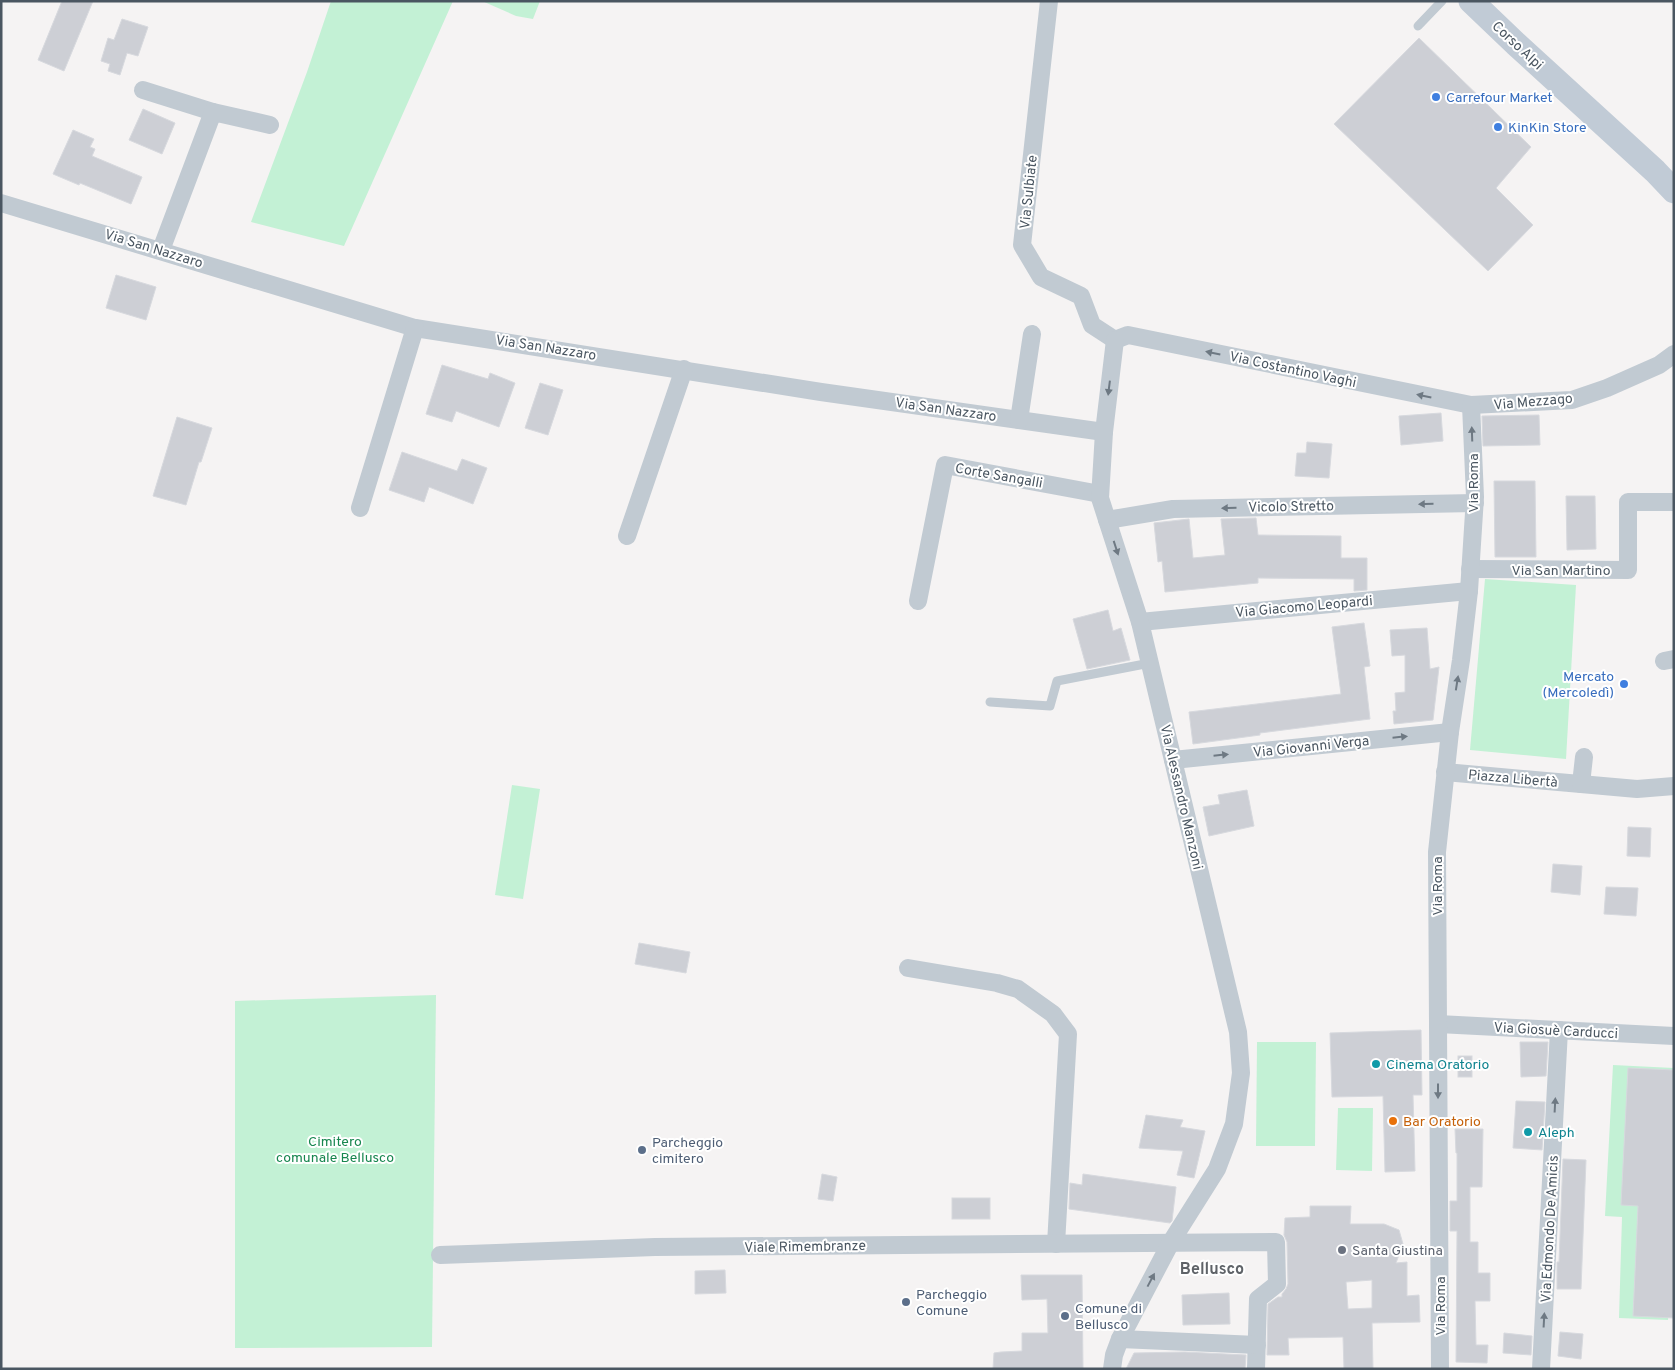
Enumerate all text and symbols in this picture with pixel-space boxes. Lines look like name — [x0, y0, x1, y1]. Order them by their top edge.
street label: Corso Alpi — [1488, 18, 1546, 74]
place label: Carrefour Market — [1446, 90, 1553, 107]
marker: Carrefour Market — [1430, 91, 1442, 103]
place label: KinKin Store — [1508, 120, 1586, 137]
marker: KinKin Store — [1492, 121, 1504, 133]
street label: Via Sulbiate — [1017, 154, 1042, 230]
street label: Via San Nazzaro — [102, 226, 205, 273]
street label: Via San Nazzaro — [494, 332, 598, 365]
one-way arrow — [1205, 349, 1220, 357]
street label: Via Costantino Vaghi — [1228, 349, 1358, 392]
one-way arrow — [1105, 381, 1113, 397]
street label: Via Mezzago — [1493, 391, 1574, 414]
one-way arrow — [1416, 392, 1431, 400]
street label: Via San Nazzaro — [894, 395, 998, 426]
one-way arrow — [1468, 426, 1476, 442]
street label: Via Roma — [1466, 453, 1483, 513]
street label: Corte Sangalli — [954, 460, 1044, 493]
street label: Vicolo Stretto — [1248, 498, 1334, 517]
one-way arrow — [1418, 500, 1434, 508]
one-way arrow — [1220, 504, 1236, 512]
one-way arrow — [1112, 541, 1120, 556]
street label: Via San Martino — [1512, 563, 1611, 580]
street label: Via Giacomo Leopardi — [1235, 593, 1373, 622]
place label: Mercato (Mercoledì) — [1543, 669, 1614, 702]
one-way arrow — [1453, 675, 1461, 691]
marker: Mercato (Mercoledì) — [1618, 678, 1630, 690]
street label: Via Alessandro Manzoni — [1156, 723, 1206, 872]
street label: Via Giovanni Verga — [1252, 733, 1370, 762]
one-way arrow — [1393, 733, 1409, 741]
one-way arrow — [1214, 751, 1230, 759]
street label: Piazza Libertà — [1467, 767, 1558, 792]
street label: Via Roma — [1430, 856, 1447, 916]
street label: Via Giosuè Carducci — [1493, 1020, 1619, 1043]
place label: Cinema Oratorio — [1386, 1057, 1489, 1074]
marker: Cinema Oratorio — [1370, 1058, 1382, 1070]
one-way arrow — [1434, 1083, 1442, 1099]
one-way arrow — [1552, 1097, 1560, 1113]
place label: Bar Oratorio — [1403, 1114, 1481, 1131]
marker: Bar Oratorio — [1387, 1115, 1399, 1127]
place label: Aleph — [1538, 1125, 1575, 1142]
marker: Aleph — [1522, 1126, 1534, 1138]
park label: Cimitero comunale Bellusco — [276, 1134, 394, 1167]
place label: Parcheggio cimitero — [652, 1135, 723, 1168]
marker: Parcheggio cimitero — [636, 1144, 648, 1156]
street label: Via Edmondo De Amicis — [1538, 1155, 1563, 1303]
street label: Viale Rimembranze — [744, 1238, 866, 1257]
place label: Santa Giustina — [1352, 1243, 1443, 1260]
marker: Santa Giustina — [1336, 1244, 1348, 1256]
district label: Bellusco — [1180, 1260, 1244, 1280]
one-way arrow — [1147, 1273, 1155, 1287]
street label: Via Roma — [1433, 1276, 1450, 1336]
place label: Parcheggio Comune — [916, 1287, 987, 1320]
marker: Parcheggio Comune — [900, 1296, 912, 1308]
place label: Comune di Bellusco — [1075, 1301, 1142, 1334]
marker: Comune di Bellusco — [1059, 1310, 1071, 1322]
one-way arrow — [1540, 1312, 1548, 1328]

